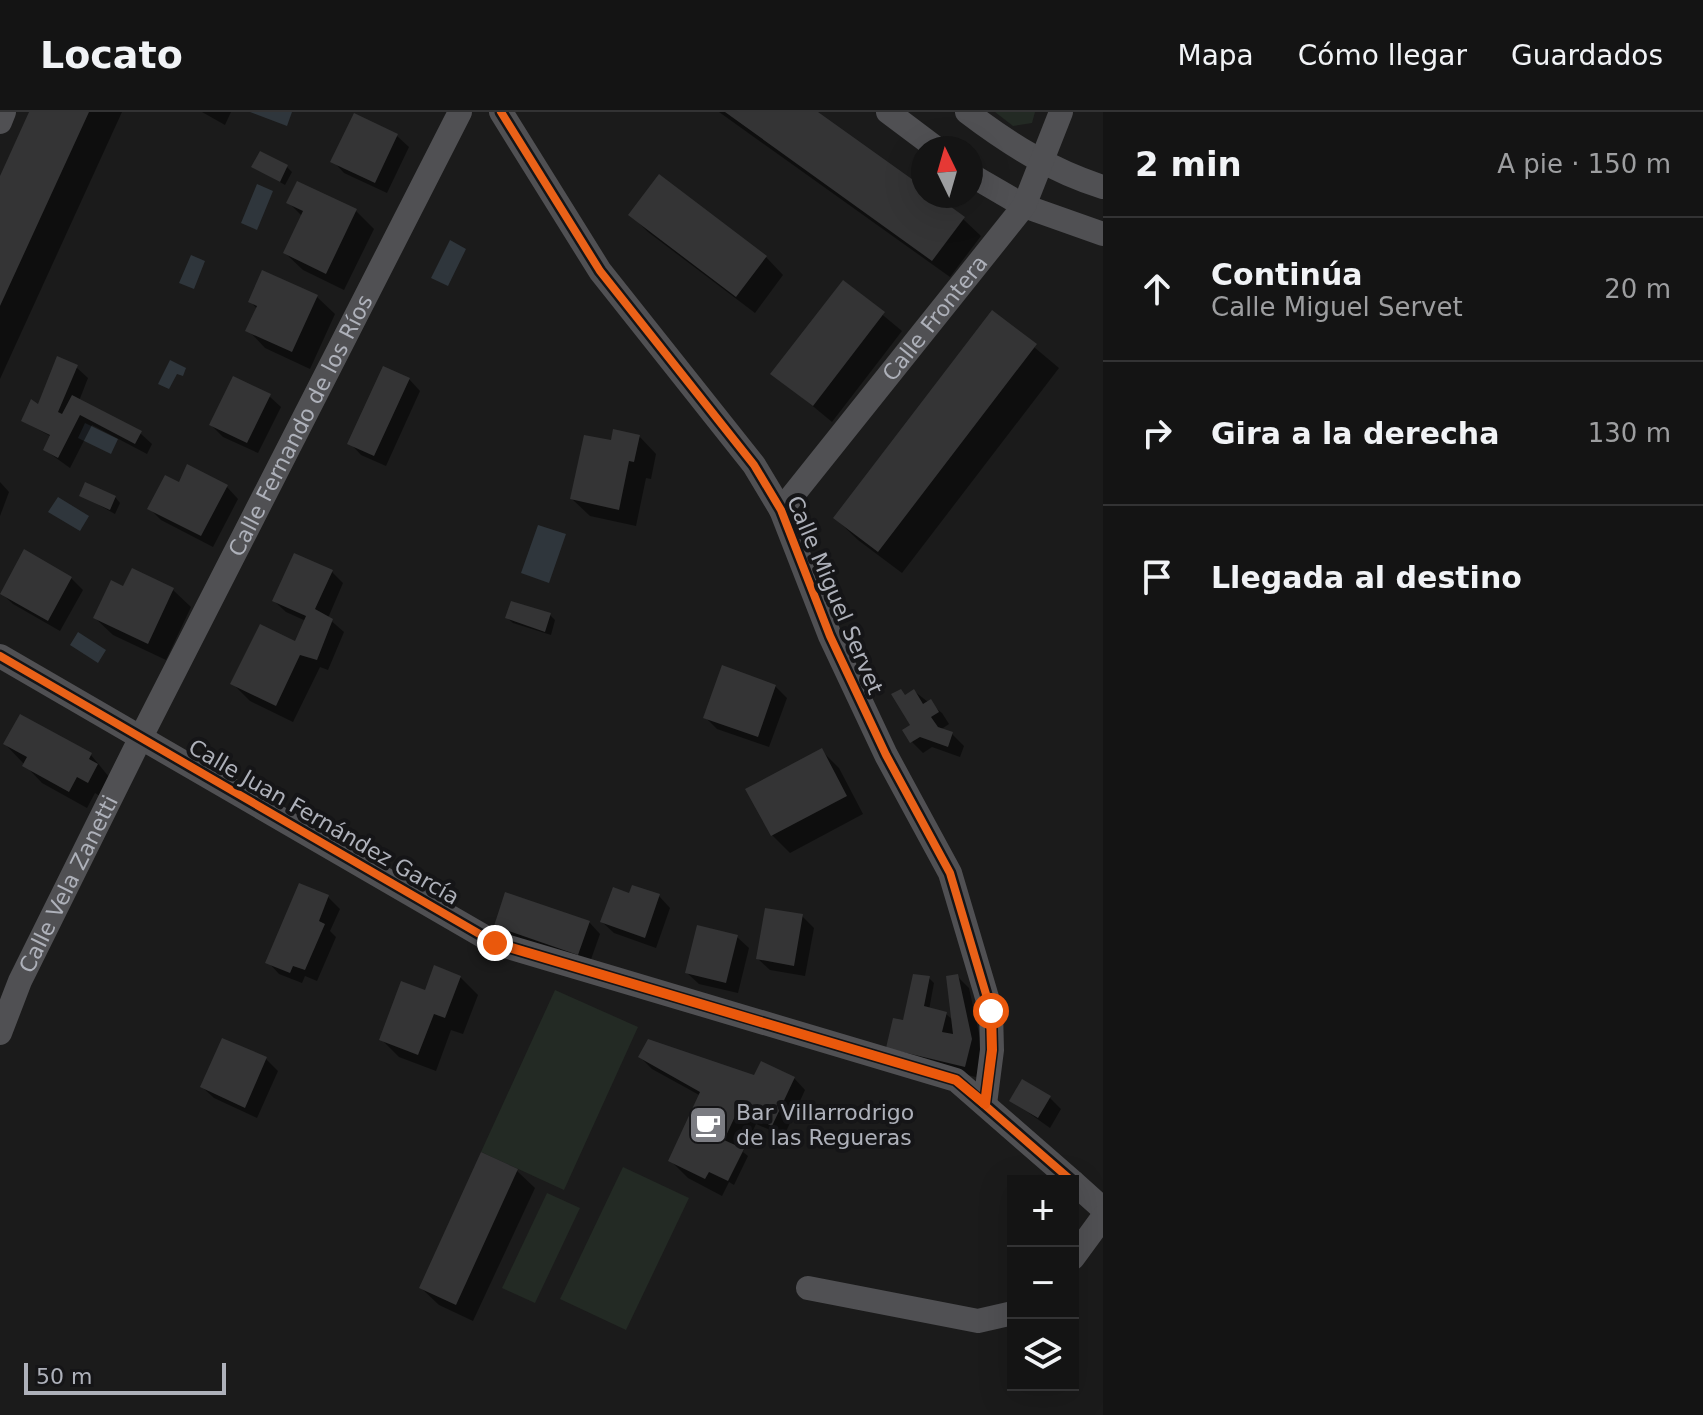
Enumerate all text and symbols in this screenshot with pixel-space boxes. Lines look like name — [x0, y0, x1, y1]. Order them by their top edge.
text: Locato — [40, 33, 183, 77]
text: Mapa — [1177, 39, 1254, 72]
text: Cómo llegar — [1298, 39, 1467, 72]
text: Guardados — [1511, 39, 1663, 72]
north arrow — [911, 136, 983, 208]
text: 2 min — [1135, 144, 1242, 184]
text: A pie · 150 m — [1497, 149, 1671, 179]
street label: Calle Frontera — [877, 250, 992, 386]
text: Continúa — [1211, 257, 1363, 292]
icon: ahead — [1135, 267, 1179, 311]
text: 20 m — [1604, 274, 1671, 304]
street label: Calle Fernando de los Ríos — [223, 290, 377, 560]
text: Calle Miguel Servet — [1211, 292, 1463, 322]
icon: right — [1135, 411, 1179, 455]
text: Gira a la derecha — [1211, 416, 1499, 451]
text: 130 m — [1588, 418, 1671, 448]
street label: Calle Miguel Servet — [782, 492, 888, 698]
icon: arrive — [1135, 555, 1179, 599]
text: Llegada al destino — [1211, 560, 1522, 595]
street label: Calle Juan Fernández García — [184, 734, 464, 910]
street label: Calle Vela Zanetti — [14, 791, 123, 977]
route end — [477, 925, 513, 961]
route start — [973, 993, 1009, 1029]
place label: Bar Villarrodrigo de las Regueras — [736, 1100, 914, 1150]
cafe icon: Bar Villarrodrigo de las Regueras — [687, 1104, 729, 1146]
map controls — [1007, 1175, 1079, 1391]
button: + — [1007, 1175, 1079, 1247]
button: − — [1007, 1247, 1079, 1319]
button: layers — [1007, 1319, 1079, 1391]
scale bar — [24, 1359, 226, 1395]
text: 50 m — [36, 1364, 92, 1389]

